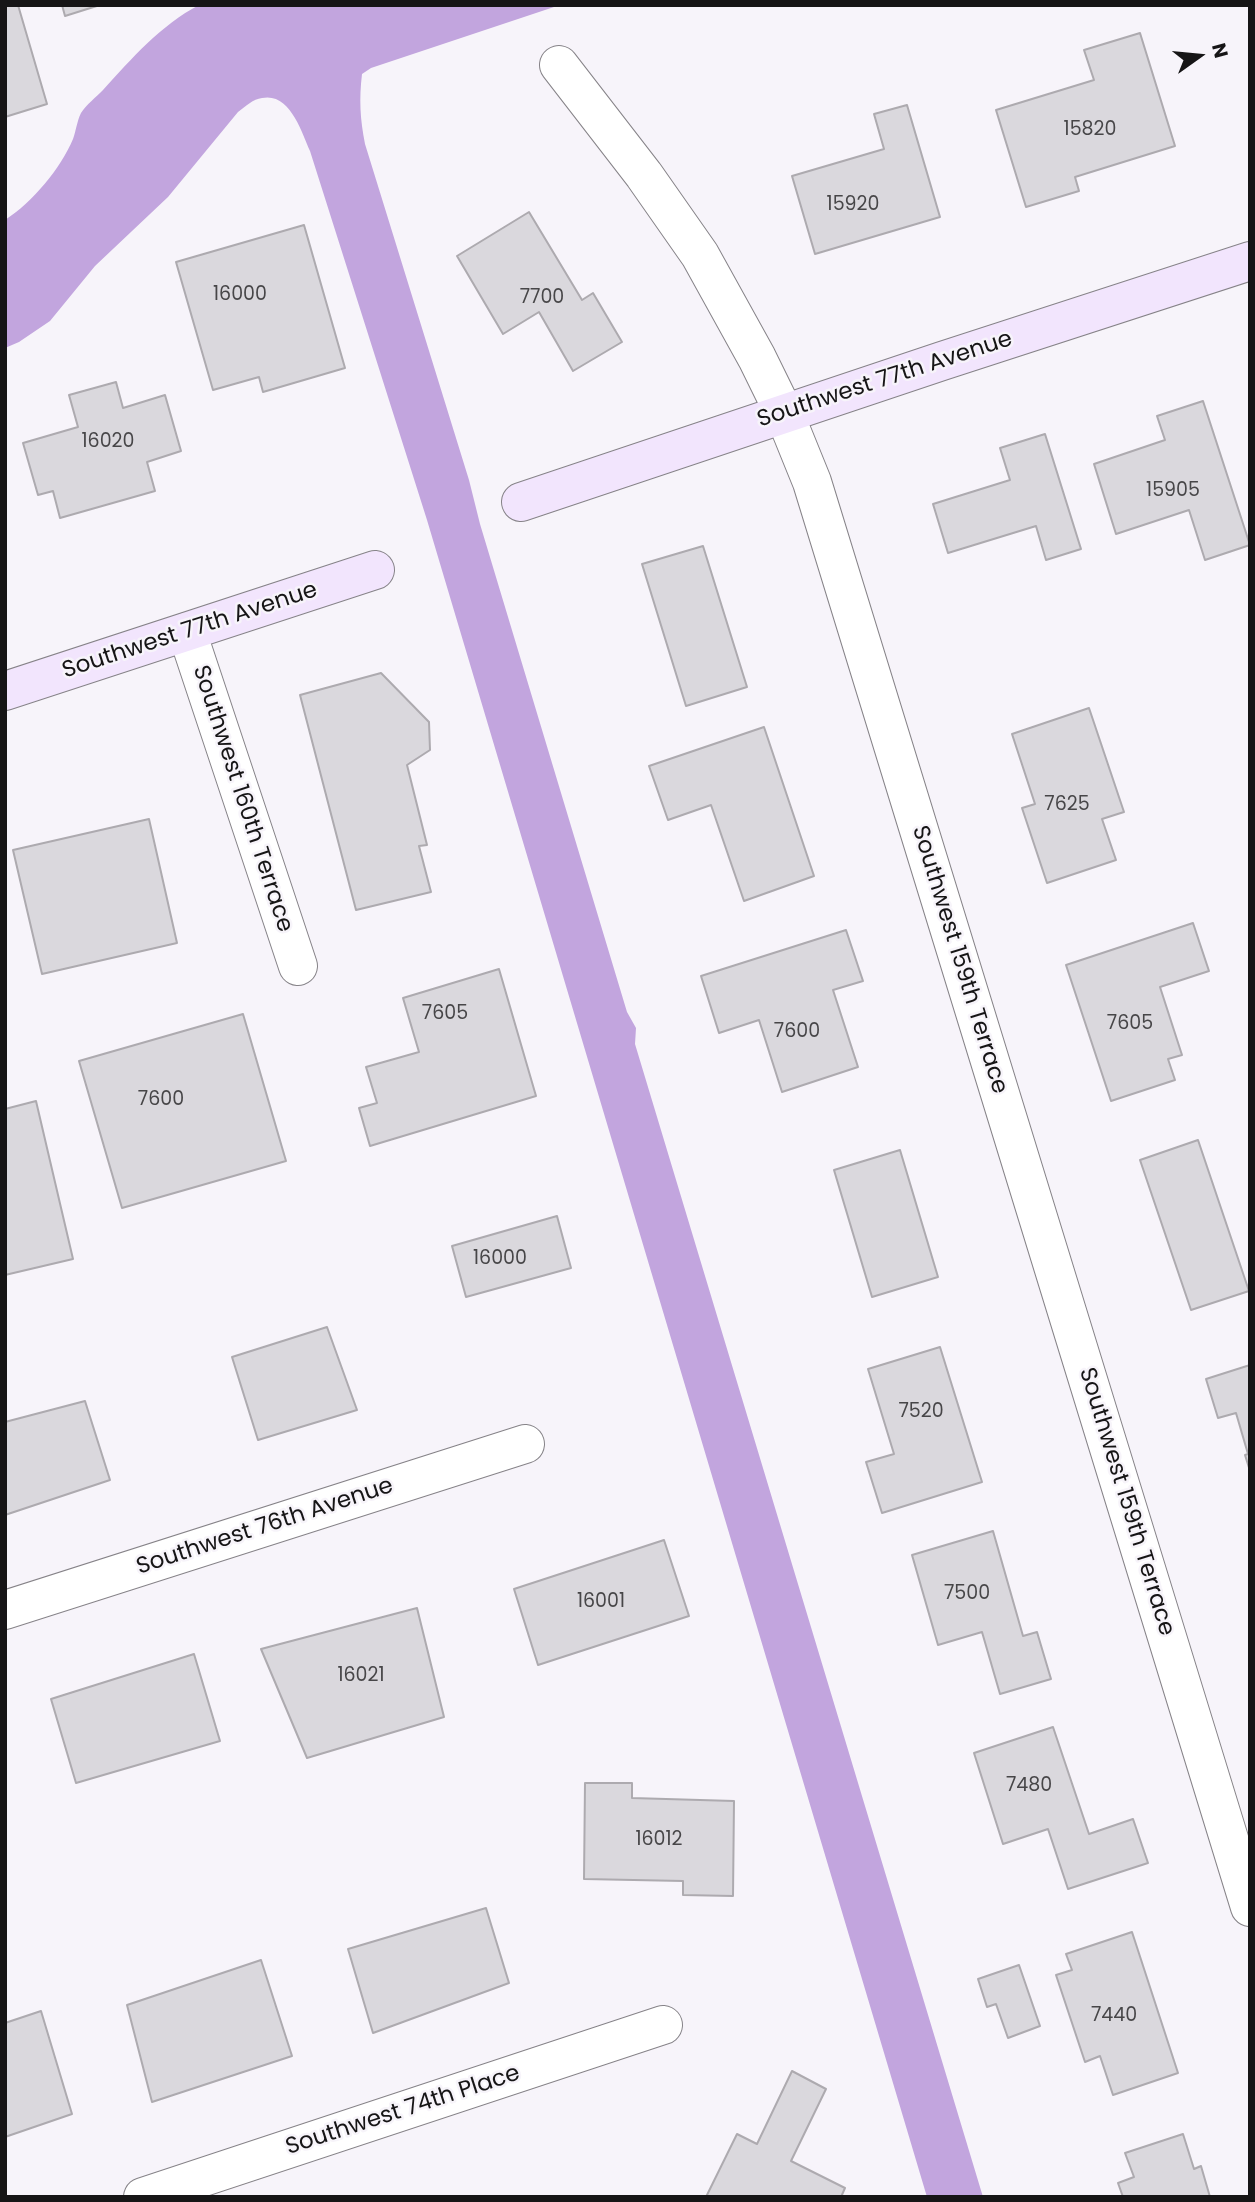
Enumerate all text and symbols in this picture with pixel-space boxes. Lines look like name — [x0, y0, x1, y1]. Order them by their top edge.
north arrow — [1164, 21, 1234, 91]
text: N — [1205, 40, 1235, 61]
house number: 15820 — [1064, 119, 1116, 141]
house number: 15920 — [827, 194, 879, 216]
house number: 16000 — [213, 284, 267, 306]
house number: 7700 — [520, 287, 564, 309]
street label: Southwest 77th Avenue — [754, 326, 1016, 434]
house number: 16020 — [82, 431, 134, 453]
house number: 15905 — [1146, 480, 1200, 502]
street label: Southwest 77th Avenue — [59, 577, 321, 685]
street label: Southwest 160th Terrace — [186, 662, 298, 936]
house number: 7625 — [1044, 794, 1090, 816]
street label: Southwest 159th Terrace — [905, 823, 1013, 1097]
house number: 7605 — [422, 1003, 468, 1025]
house number: 7605 — [1107, 1013, 1153, 1035]
house number: 7600 — [774, 1021, 820, 1043]
house number: 7600 — [138, 1089, 184, 1111]
house number: 16000 — [473, 1248, 527, 1270]
street label: Southwest 159th Terrace — [1072, 1365, 1180, 1639]
house number: 7520 — [898, 1401, 944, 1423]
street label: Southwest 76th Avenue — [133, 1472, 397, 1582]
house number: 7500 — [944, 1583, 990, 1605]
house number: 16001 — [577, 1591, 625, 1613]
house number: 16021 — [337, 1665, 385, 1687]
house number: 7480 — [1006, 1775, 1052, 1797]
house number: 16012 — [635, 1829, 683, 1851]
house number: 7440 — [1091, 2005, 1137, 2027]
street label: Southwest 74th Place — [282, 2060, 524, 2162]

